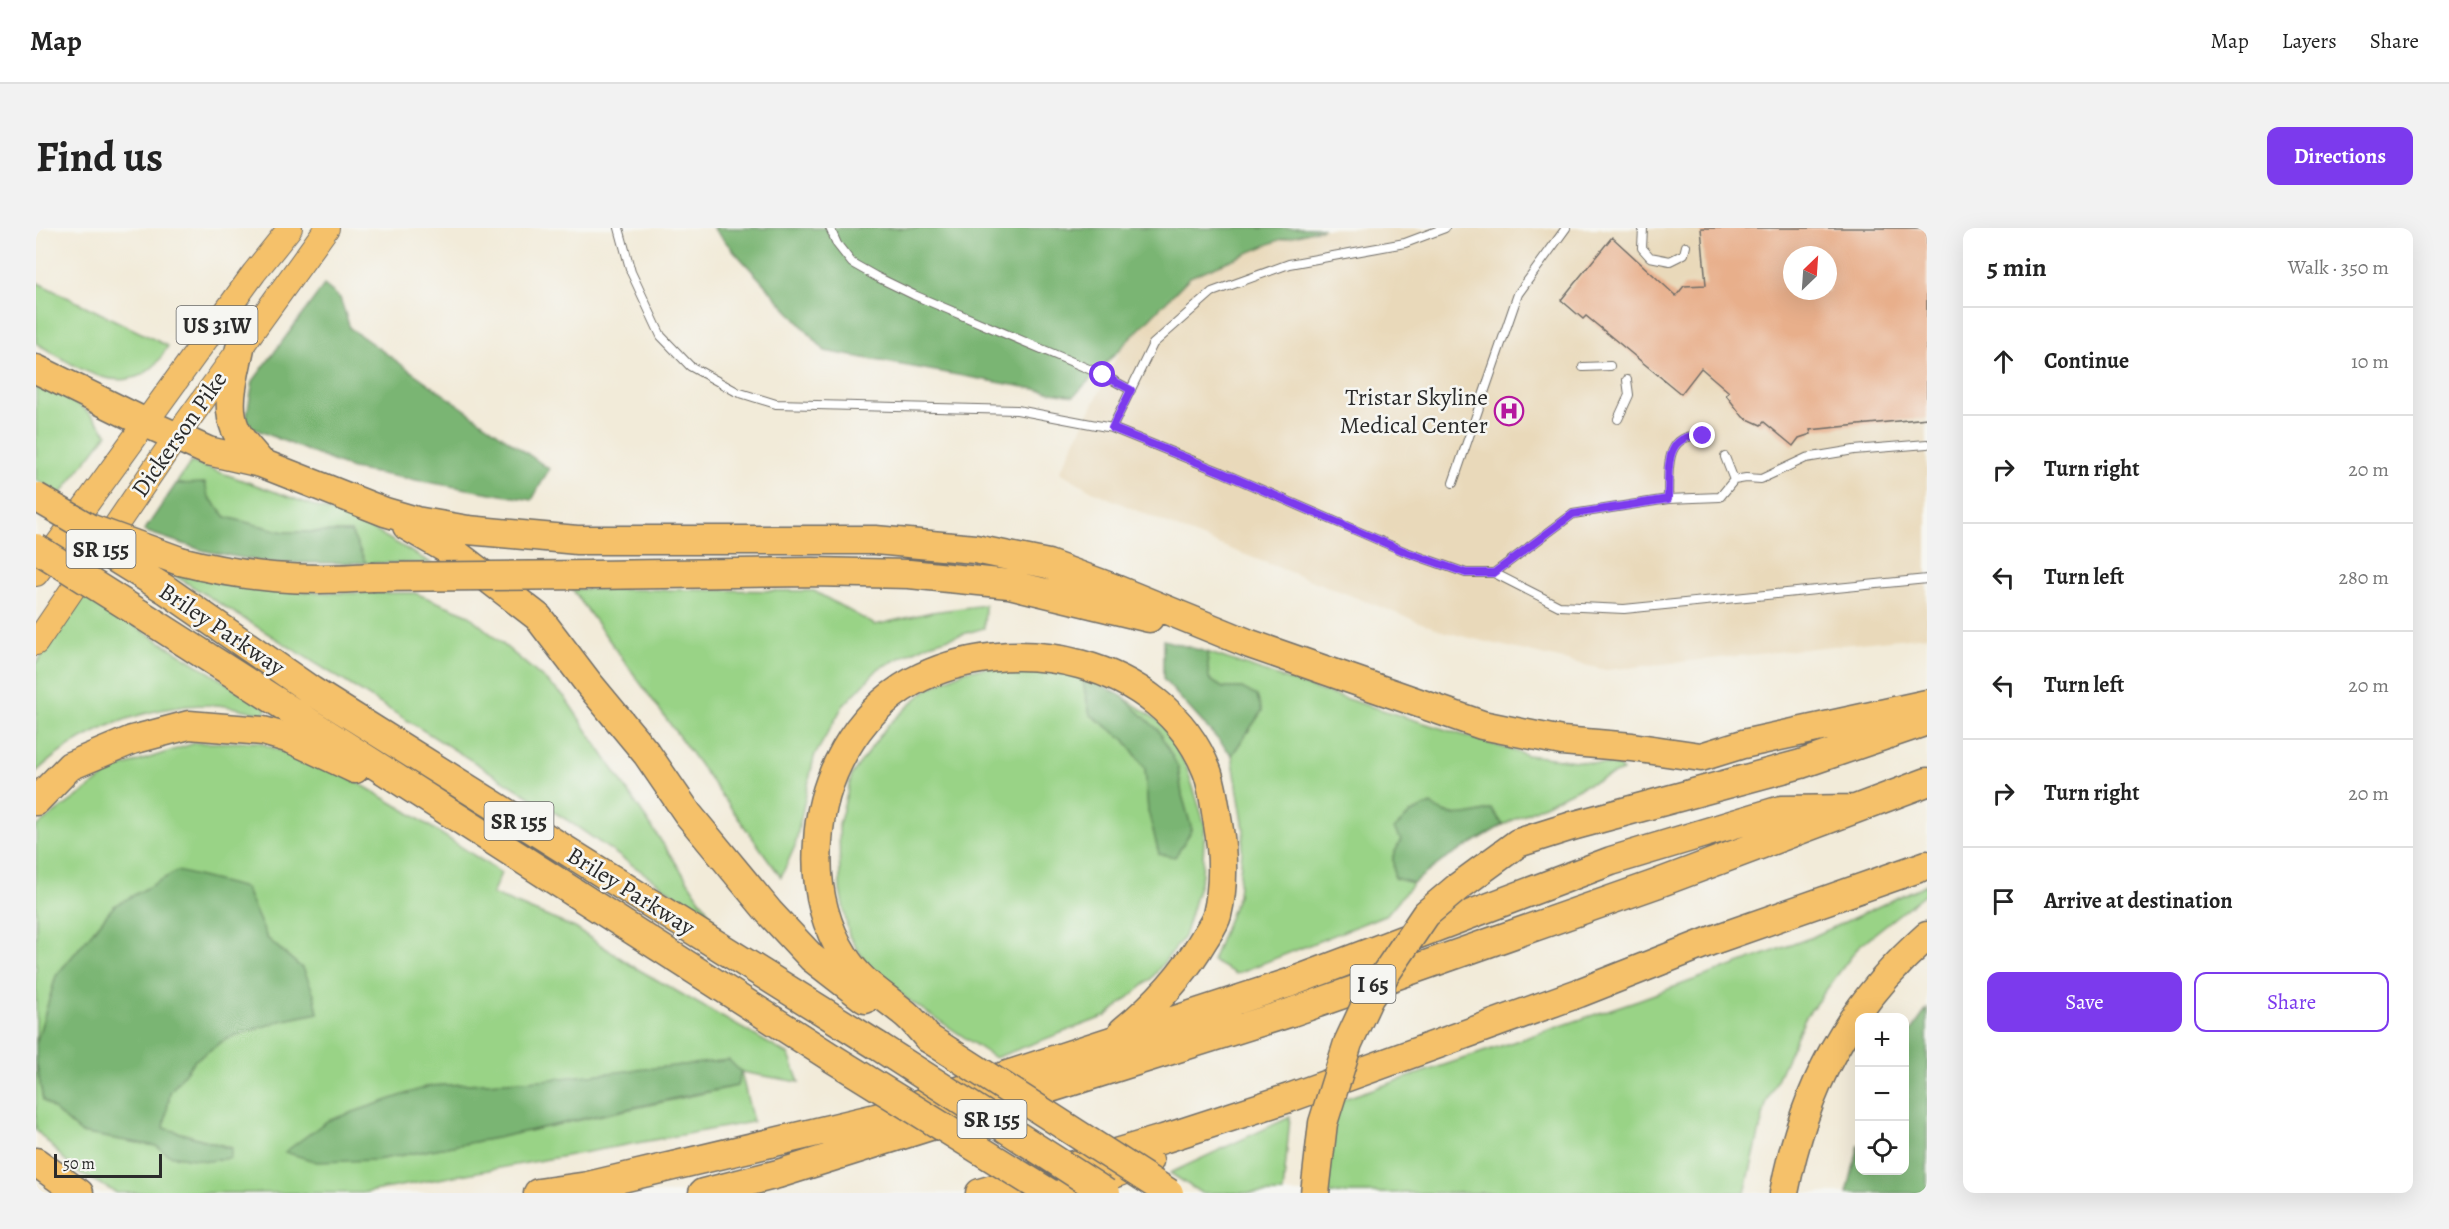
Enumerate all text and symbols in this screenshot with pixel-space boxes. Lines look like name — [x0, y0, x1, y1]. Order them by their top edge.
text: Map — [30, 22, 82, 60]
text: Map — [2210, 27, 2249, 55]
text: Layers — [2282, 27, 2337, 55]
text: Share — [2370, 27, 2419, 55]
button: Directions — [2267, 127, 2413, 185]
text: Find us — [36, 128, 163, 185]
north arrow — [1783, 246, 1837, 300]
text: 5 min — [1987, 250, 2047, 285]
text: Walk · 350 m — [2288, 254, 2389, 281]
road number: US 31W — [176, 306, 258, 344]
icon: ahead — [1987, 345, 2020, 378]
text: Continue — [2044, 346, 2129, 376]
text: 10 m — [2351, 348, 2389, 375]
route start — [1089, 361, 1115, 387]
street label: Dickerson Pike — [124, 365, 234, 503]
place label: Tristar Skyline Medical Center — [1340, 381, 1488, 441]
hospital icon: Tristar Skyline Medical Center — [1493, 395, 1525, 427]
route end — [1689, 422, 1715, 448]
icon: right — [1987, 453, 2020, 486]
text: Turn right — [2044, 454, 2140, 484]
text: 20 m — [2348, 456, 2389, 483]
road number: SR 155 — [67, 530, 136, 568]
icon: left — [1987, 561, 2020, 594]
text: Turn left — [2044, 562, 2124, 592]
text: 280 m — [2339, 564, 2389, 591]
street label: Briley Parkway — [153, 575, 291, 683]
icon: left — [1987, 669, 2020, 702]
text: Turn left — [2044, 670, 2124, 700]
text: 20 m — [2348, 672, 2389, 699]
icon: right — [1987, 777, 2020, 810]
text: Turn right — [2044, 778, 2140, 808]
text: 20 m — [2348, 780, 2389, 807]
road number: SR 155 — [484, 802, 554, 840]
street label: Briley Parkway — [561, 839, 701, 943]
icon: arrive — [1987, 885, 2020, 918]
text: Arrive at destination — [2044, 886, 2233, 916]
road number: I 65 — [1350, 965, 1396, 1003]
button: Save — [1987, 972, 2182, 1032]
button: Share — [2194, 972, 2389, 1032]
map controls — [1855, 1013, 1909, 1175]
button: + — [1855, 1013, 1909, 1067]
button: − — [1855, 1067, 1909, 1121]
road number: SR 155 — [958, 1100, 1026, 1138]
button: locate — [1855, 1121, 1909, 1175]
scale bar — [54, 1151, 162, 1178]
text: 50 m — [63, 1153, 95, 1175]

